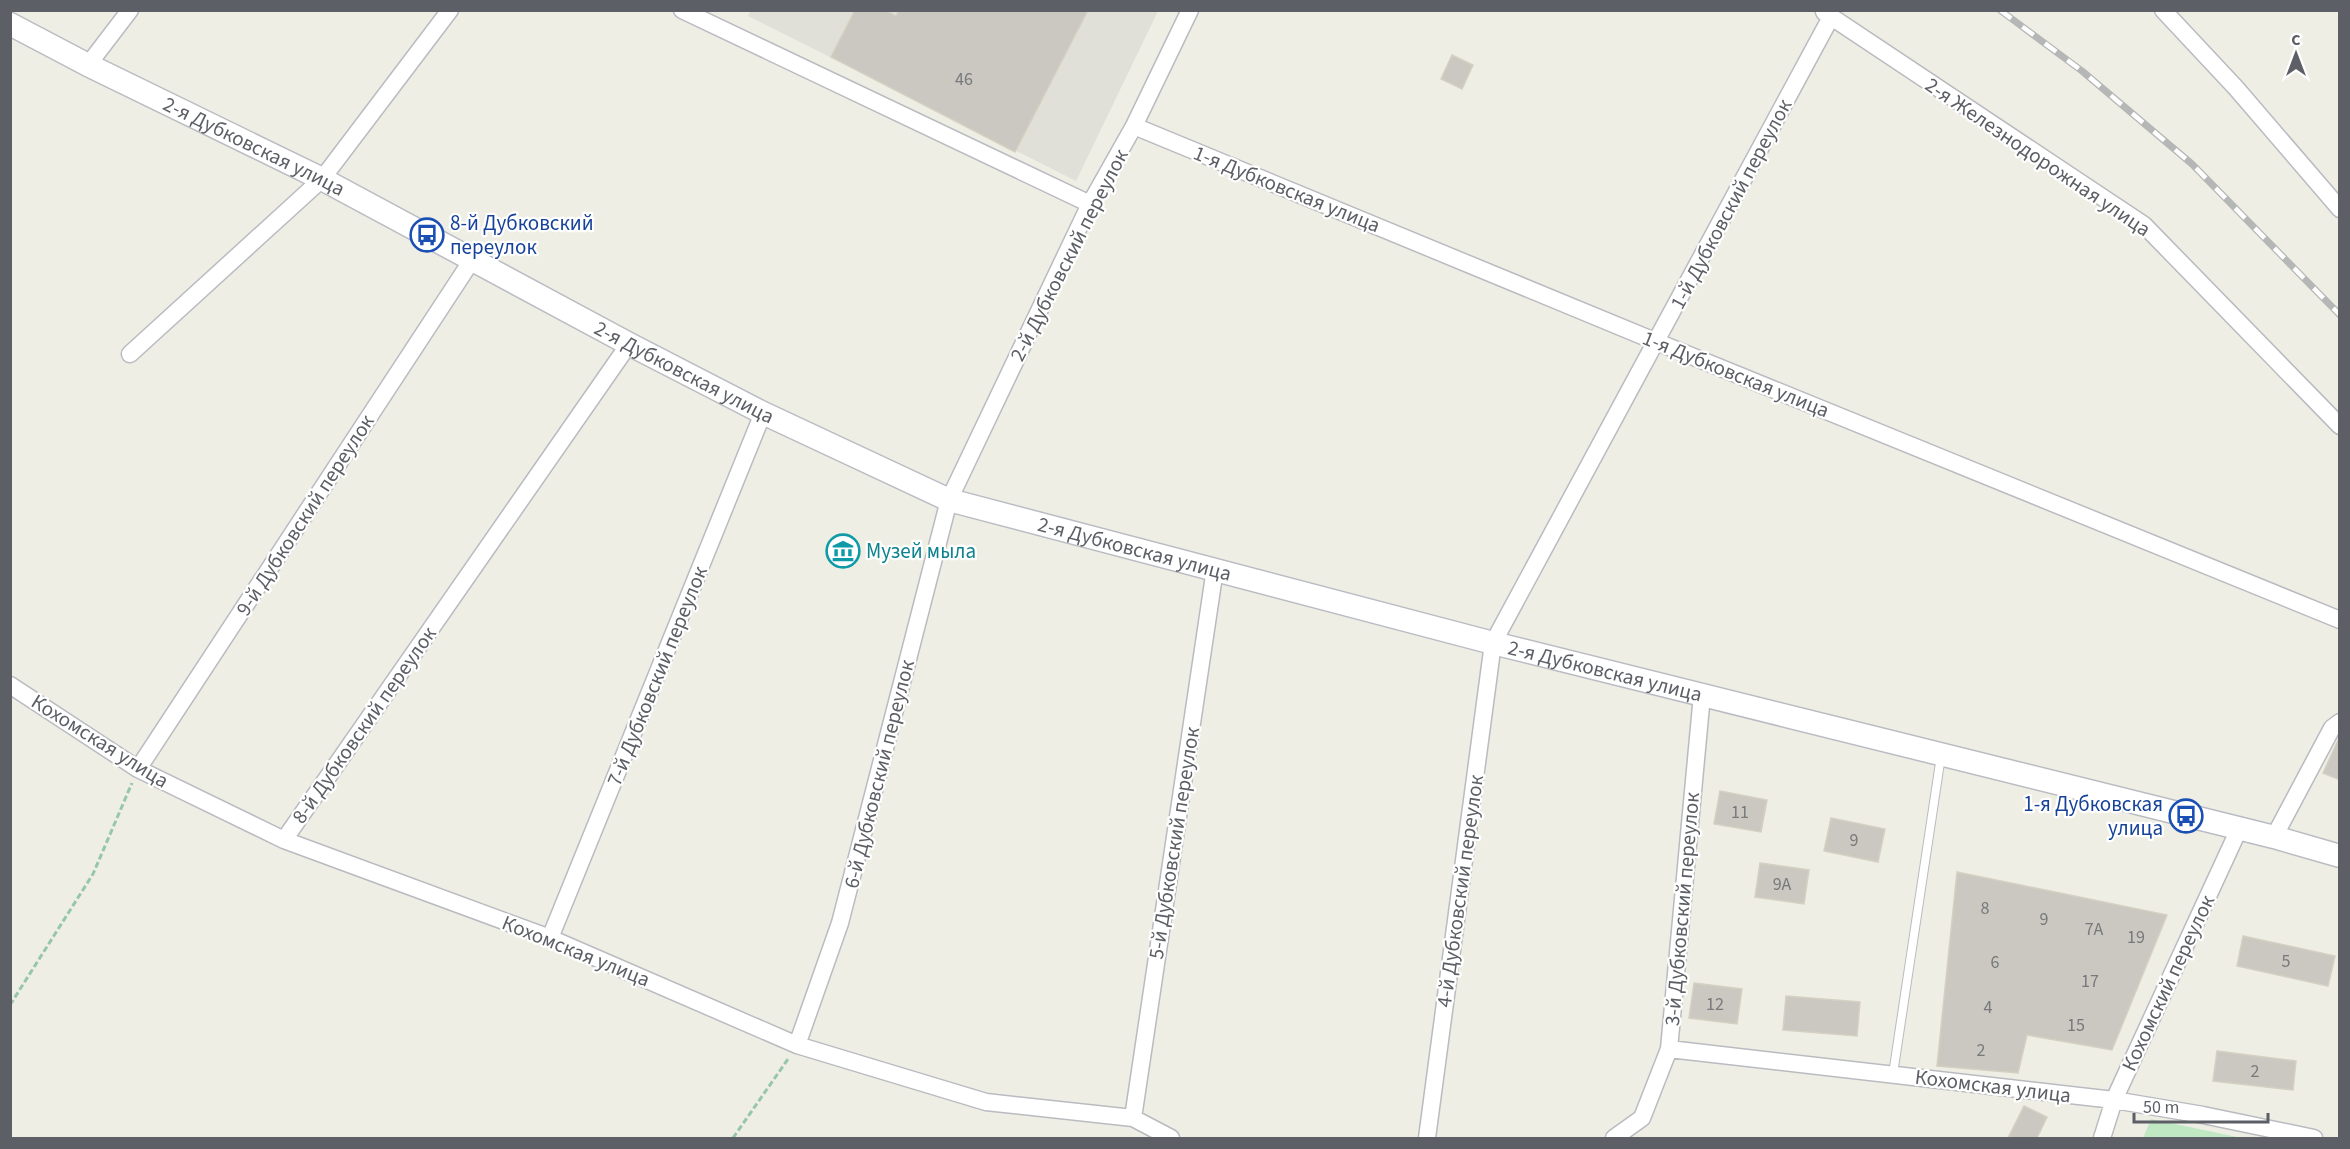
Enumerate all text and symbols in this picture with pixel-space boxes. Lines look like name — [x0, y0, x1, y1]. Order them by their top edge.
north arrow — [2266, 24, 2326, 84]
text: С — [2291, 29, 2301, 51]
house number: 46 — [955, 67, 973, 92]
street label: 2-я Железнодорожная улица — [1919, 70, 2157, 244]
street label: 2-я Дубковская улица — [158, 89, 350, 204]
street label: 1-й Дубковский переулок — [1663, 93, 1800, 315]
street label: 1-я Дубковская улица — [1189, 138, 1385, 240]
street label: 2-й Дубковский переулок — [1002, 143, 1136, 366]
place label: 8-й Дубковский переулок — [450, 208, 594, 262]
bus stop icon: 8-й Дубковский переулок — [409, 217, 445, 253]
street label: 2-я Дубковская улица — [589, 313, 779, 431]
street label: 1-я Дубковская улица — [1638, 323, 1834, 425]
street label: 9-й Дубковский переулок — [229, 408, 382, 622]
street label: 2-я Дубковская улица — [1035, 509, 1235, 589]
museum icon: Музей мыла — [825, 533, 861, 569]
place label: Музей мыла — [866, 536, 976, 566]
street label: 7-й Дубковский переулок — [599, 561, 715, 790]
street label: 8-й Дубковский переулок — [284, 620, 444, 830]
street label: 2-я Дубковская улица — [1505, 632, 1705, 709]
street label: 6-й Дубковский переулок — [836, 656, 922, 891]
street label: Кохомская улица — [25, 687, 175, 795]
street label: 5-й Дубковский переулок — [1141, 724, 1207, 961]
street label: 4-й Дубковский переулок — [1429, 772, 1491, 1009]
place label: 1-я Дубковская улица — [2023, 789, 2163, 843]
street label: 3-й Дубковский переулок — [1657, 790, 1707, 1027]
bus stop icon: 1-я Дубковская улица — [2168, 798, 2204, 834]
house number: 11 — [1731, 800, 1749, 825]
house number: 9 — [1850, 828, 1859, 853]
house number: 9А — [1773, 872, 1792, 897]
street label: Кохомский переулок — [2114, 889, 2222, 1076]
house number: 8 — [1981, 896, 1990, 921]
house number: 9 — [2040, 907, 2049, 932]
street label: Кохомская улица — [498, 908, 654, 994]
house number: 7А — [2085, 917, 2104, 942]
house number: 19 — [2127, 925, 2145, 950]
house number: 5 — [2282, 949, 2291, 974]
house number: 6 — [1991, 950, 2000, 975]
house number: 17 — [2081, 969, 2099, 994]
house number: 12 — [1706, 992, 1724, 1017]
house number: 4 — [1984, 995, 1993, 1020]
house number: 15 — [2067, 1013, 2085, 1038]
house number: 2 — [1977, 1038, 1986, 1063]
house number: 2 — [2251, 1059, 2260, 1084]
street label: Кохомская улица — [1913, 1062, 2073, 1110]
scale bar — [2134, 1086, 2268, 1124]
text: 50 m — [2143, 1095, 2179, 1120]

